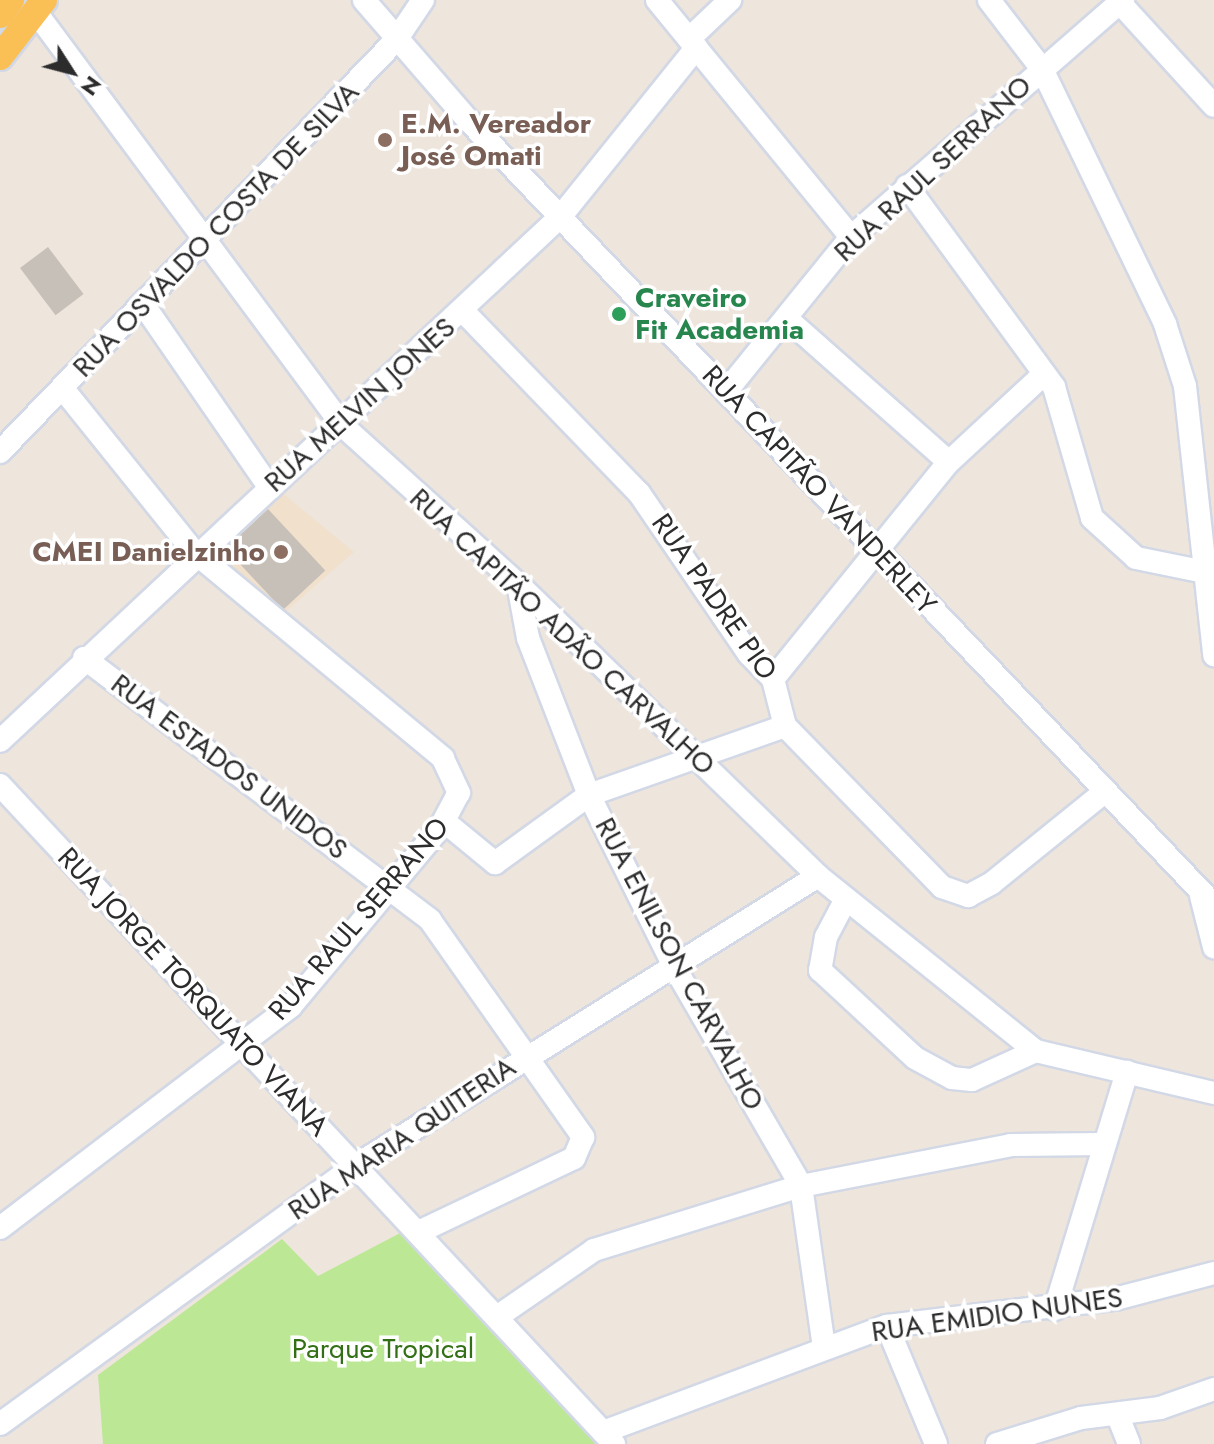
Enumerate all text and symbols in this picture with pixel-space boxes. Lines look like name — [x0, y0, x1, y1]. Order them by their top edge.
north arrow — [32, 32, 112, 112]
street label: RUA RAUL SERRANO — [827, 69, 1039, 269]
text: N — [73, 70, 109, 103]
street label: RUA OSVALDO COSTA DE SILVA — [66, 76, 366, 384]
place label: E.M. Vereador José Omati — [401, 107, 591, 173]
marker: E.M. Vereador José Omati — [376, 131, 394, 149]
place label: Craveiro Fit Academia — [635, 281, 804, 347]
marker: Craveiro Fit Academia — [610, 305, 628, 323]
street label: RUA MELVIN JONES — [258, 311, 462, 499]
street label: RUA CAPITÃO VANDERLEY — [695, 359, 943, 621]
street label: RUA CAPITÃO ADÃO CARVALHO — [403, 482, 721, 782]
street label: RUA PADRE PIO — [644, 508, 784, 686]
place label: CMEI Danielzinho — [32, 535, 265, 569]
marker: CMEI Danielzinho — [272, 543, 290, 561]
street label: RUA ESTADOS UNIDOS — [104, 667, 354, 867]
street label: RUA RAUL SERRANO — [262, 811, 456, 1027]
street label: RUA ENILSON CARVALHO — [588, 812, 770, 1116]
street label: RUA JORGE TORQUATO VIANA — [51, 841, 335, 1143]
street label: RUA MARIA QUITERIA — [282, 1051, 522, 1227]
street label: RUA EMIDIO NUNES — [869, 1281, 1125, 1349]
park label: Parque Tropical — [292, 1332, 474, 1366]

